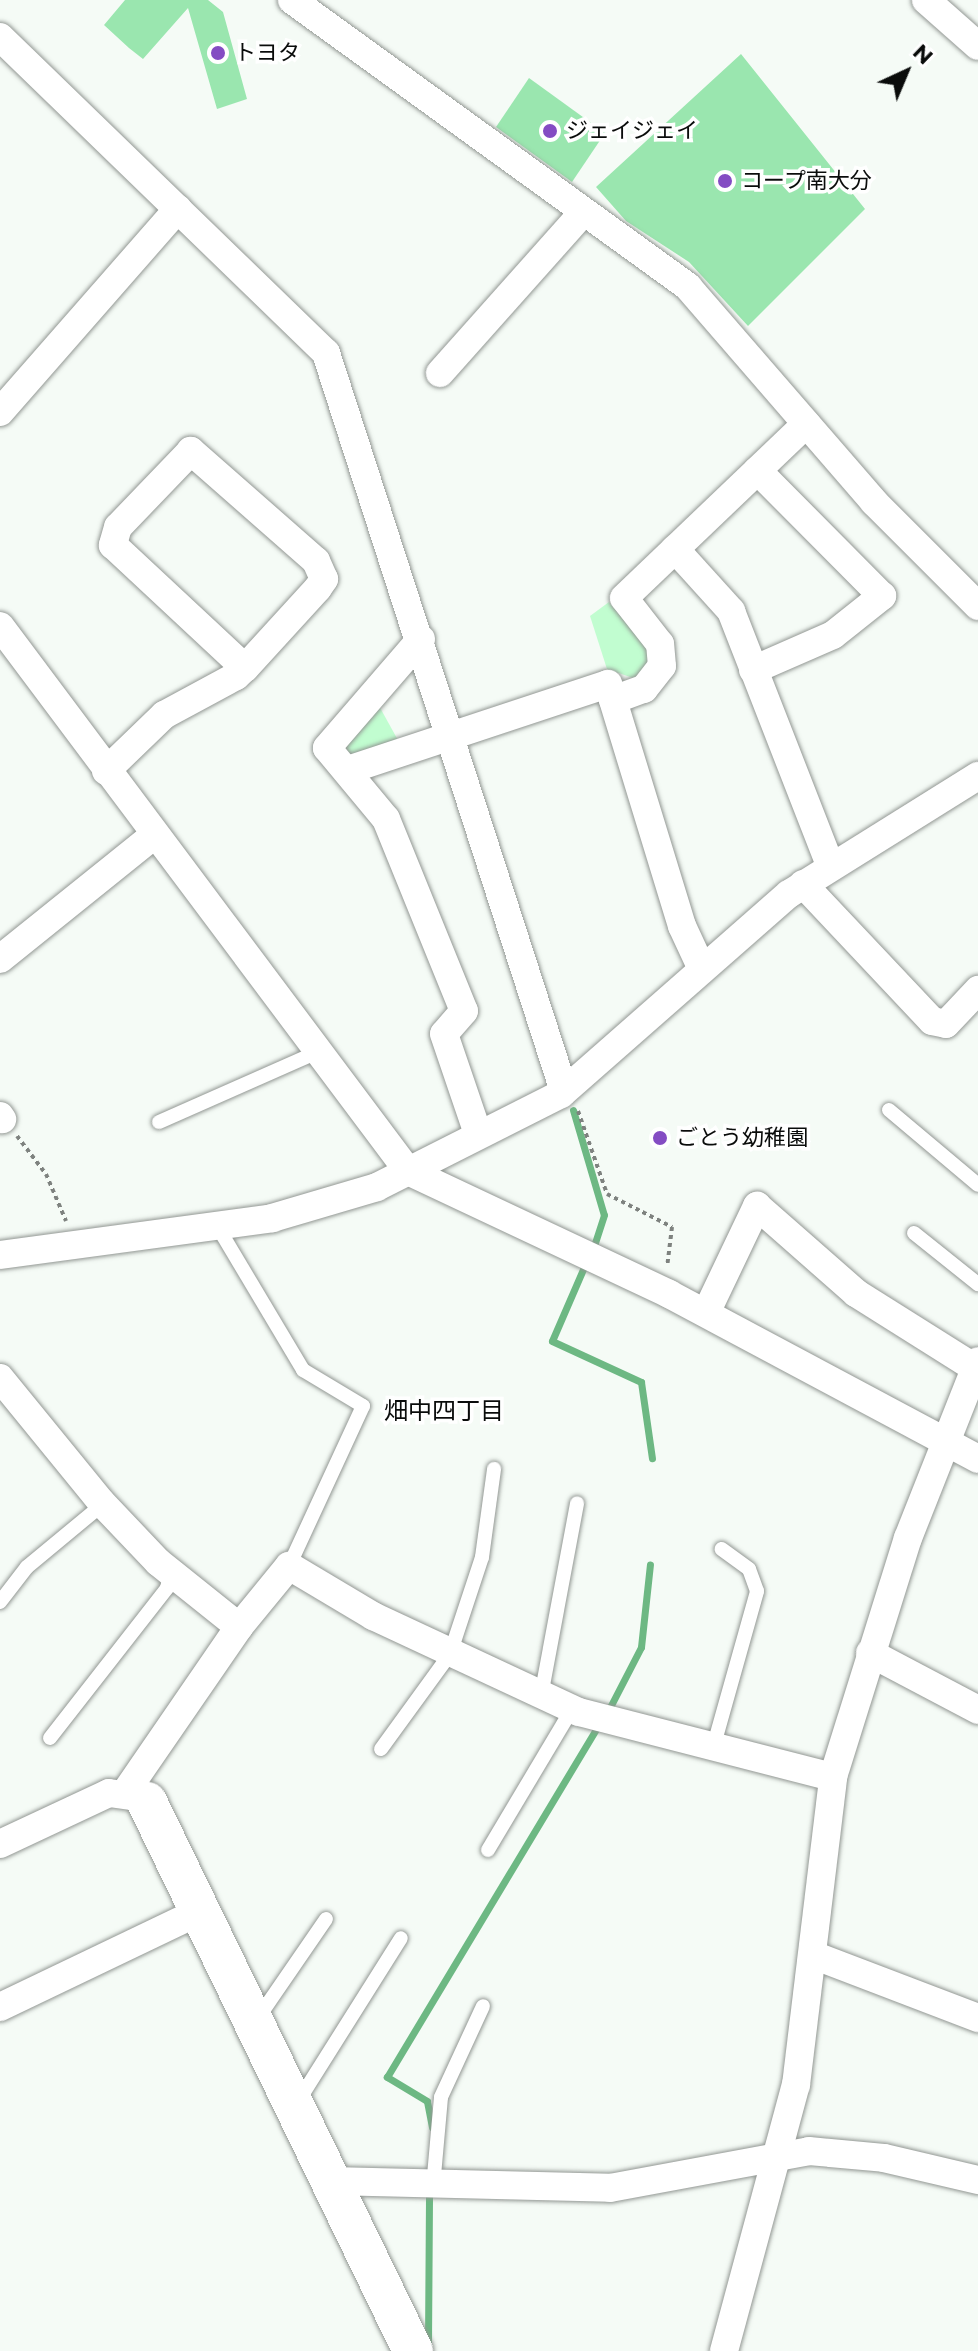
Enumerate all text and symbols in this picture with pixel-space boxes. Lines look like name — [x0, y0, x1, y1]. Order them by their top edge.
north arrow — [866, 32, 946, 112]
text: N — [907, 38, 939, 70]
place label: トヨタ — [234, 40, 300, 66]
marker: トヨタ — [209, 44, 227, 62]
place label: ジェイジェイ — [566, 118, 698, 144]
marker: ジェイジェイ — [541, 122, 559, 140]
place label: コープ南大分 — [741, 168, 873, 194]
marker: コープ南大分 — [716, 172, 734, 190]
place label: ごとう幼稚園 — [676, 1125, 808, 1151]
marker: ごとう幼稚園 — [651, 1129, 669, 1147]
district label: 畑中四丁目 — [384, 1397, 504, 1425]

